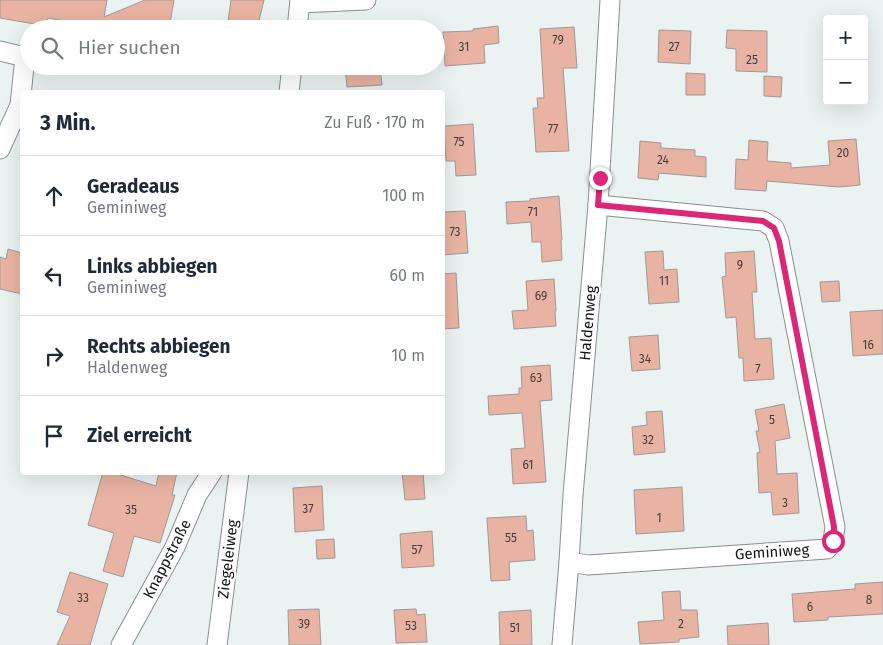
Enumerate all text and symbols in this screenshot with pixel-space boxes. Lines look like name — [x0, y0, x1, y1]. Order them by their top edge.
map controls — [823, 15, 868, 105]
button: + — [823, 15, 868, 60]
search box — [20, 20, 445, 75]
house number: 79 — [552, 33, 564, 47]
icon: search — [38, 34, 66, 62]
text: Hier suchen — [78, 36, 181, 59]
house number: 31 — [459, 40, 469, 54]
house number: 27 — [668, 40, 680, 54]
house number: 25 — [746, 53, 758, 67]
button: − — [823, 60, 868, 105]
text: 3 Min. — [40, 110, 95, 136]
text: Zu Fuß · 170 m — [324, 113, 425, 132]
house number: 77 — [548, 122, 558, 136]
house number: 75 — [453, 135, 465, 149]
house number: 20 — [837, 146, 850, 160]
house number: 24 — [657, 153, 670, 167]
route end — [589, 167, 612, 190]
text: Geradeaus — [87, 175, 179, 198]
icon: ahead — [40, 182, 68, 210]
text: 100 m — [382, 186, 425, 205]
text: Geminiweg — [87, 198, 166, 217]
house number: 71 — [528, 205, 538, 219]
house number: 73 — [449, 225, 461, 239]
text: Links abbiegen — [87, 255, 218, 278]
house number: 9 — [737, 258, 743, 272]
icon: left — [40, 262, 68, 290]
text: 60 m — [390, 266, 425, 285]
house number: 11 — [659, 274, 669, 288]
text: Geminiweg — [87, 278, 166, 297]
street label: Haldenweg — [576, 285, 600, 361]
house number: 69 — [535, 289, 547, 303]
text: Rechts abbiegen — [87, 335, 230, 358]
house number: 16 — [862, 338, 874, 352]
icon: right — [40, 342, 68, 370]
text: 10 m — [391, 346, 425, 365]
house number: 34 — [639, 352, 652, 366]
text: Haldenweg — [87, 358, 167, 377]
house number: 7 — [755, 362, 761, 376]
house number: 63 — [530, 371, 542, 385]
house number: 5 — [769, 413, 775, 427]
icon: arrive — [40, 422, 68, 450]
text: Ziel erreicht — [87, 424, 192, 447]
house number: 32 — [642, 433, 654, 447]
house number: 61 — [522, 458, 534, 472]
house number: 3 — [782, 496, 788, 510]
house number: 37 — [302, 502, 314, 516]
house number: 35 — [125, 503, 137, 517]
house number: 1 — [656, 511, 662, 525]
street label: Knappstraße — [139, 516, 195, 602]
street label: Ziegeleiweg — [214, 518, 242, 600]
route start — [822, 530, 845, 553]
house number: 55 — [505, 531, 517, 545]
street label: Geminiweg — [734, 540, 810, 564]
house number: 57 — [411, 543, 423, 557]
house number: 33 — [77, 591, 89, 605]
house number: 8 — [866, 593, 873, 607]
house number: 6 — [807, 600, 813, 614]
house number: 39 — [298, 617, 310, 631]
house number: 2 — [678, 617, 684, 631]
house number: 53 — [405, 619, 417, 633]
house number: 51 — [510, 621, 520, 635]

